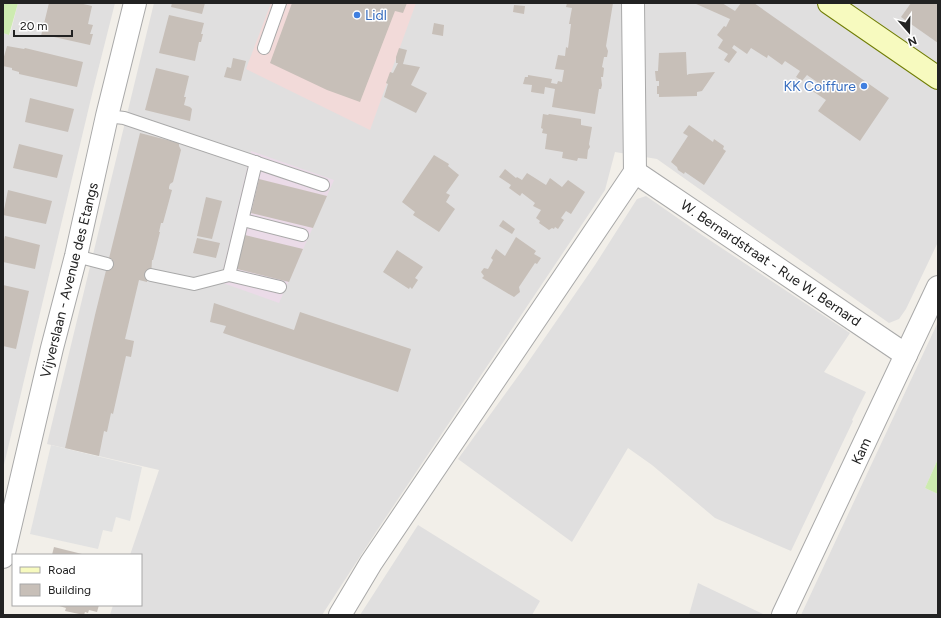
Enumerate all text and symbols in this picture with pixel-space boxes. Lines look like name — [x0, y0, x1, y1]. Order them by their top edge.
place label: Lidl — [365, 7, 387, 24]
marker: Lidl — [352, 10, 362, 20]
scale bar — [14, 12, 72, 38]
north arrow — [889, 12, 929, 52]
text: 20 m — [20, 19, 48, 33]
text: N — [906, 33, 918, 48]
place label: KK Coiffure — [783, 78, 856, 95]
marker: KK Coiffure — [859, 81, 869, 91]
street label: Vijverslaan - Avenue des Etangs — [37, 181, 102, 379]
street label: W. Bernardstraat - Rue W. Bernard — [677, 197, 864, 330]
street label: Kam — [848, 435, 875, 467]
legend — [12, 554, 142, 606]
text: Road — [48, 563, 76, 577]
text: Building — [48, 583, 91, 597]

